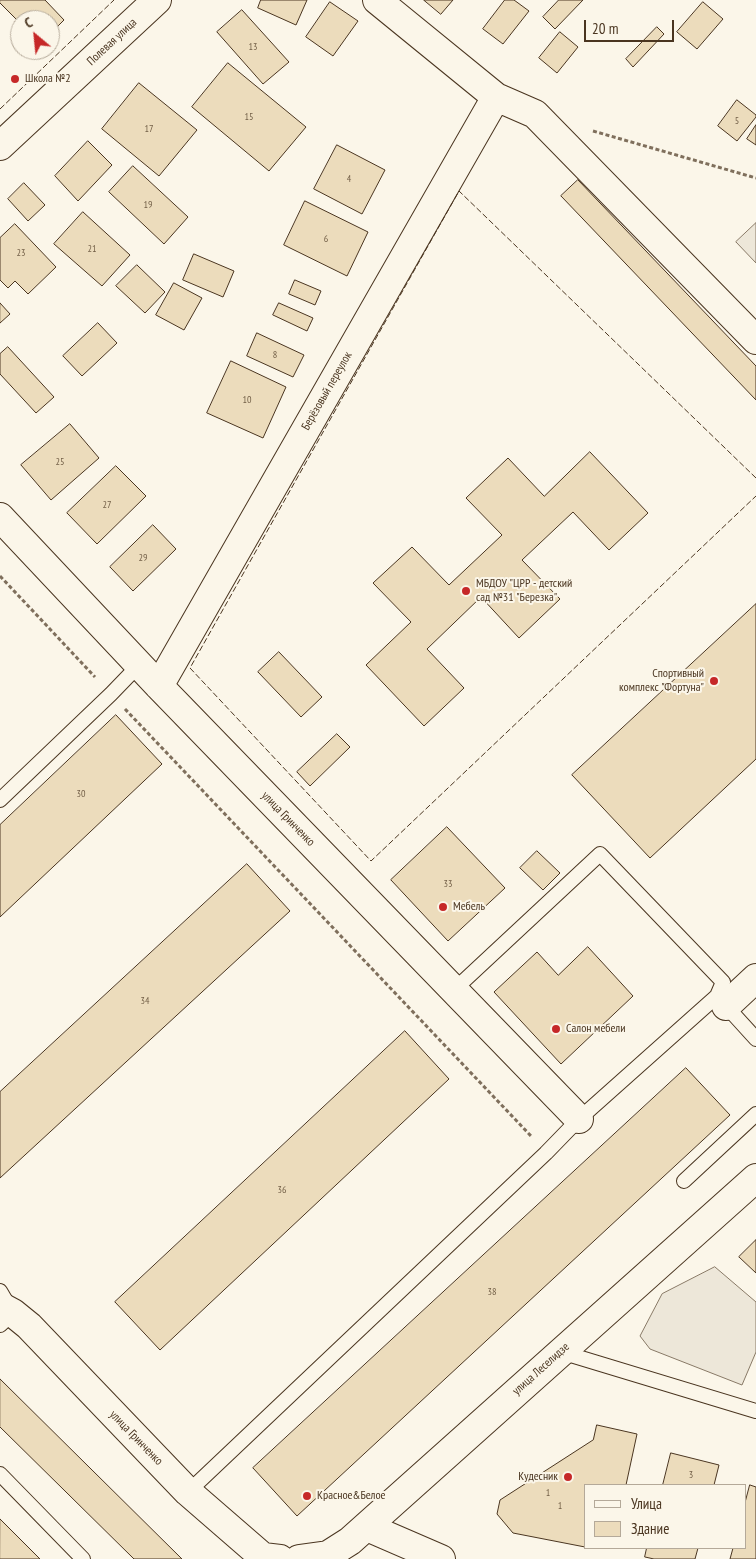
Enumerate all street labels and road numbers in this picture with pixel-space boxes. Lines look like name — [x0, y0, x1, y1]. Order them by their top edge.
street label: Полевая улица — [84, 15, 140, 69]
street label: Берёзовый переулок — [299, 349, 355, 433]
street label: улица Гринченко — [258, 789, 318, 849]
street label: улица Леселидзе — [510, 1340, 572, 1398]
street label: улица Гринченко — [106, 1408, 166, 1468]

